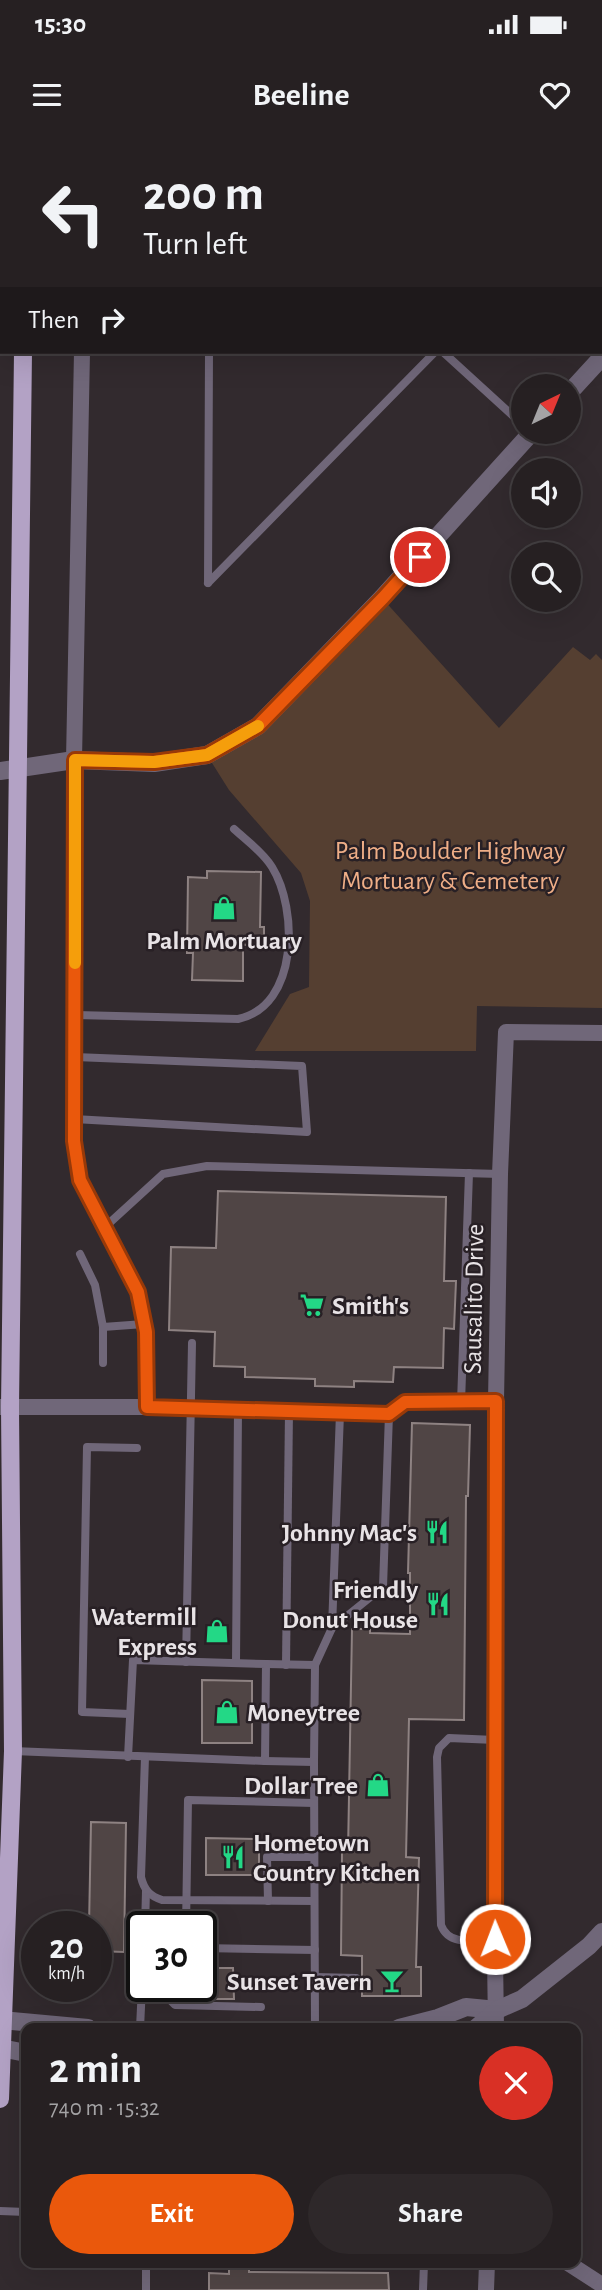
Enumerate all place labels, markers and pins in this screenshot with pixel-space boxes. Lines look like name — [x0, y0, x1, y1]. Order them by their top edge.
pin — [390, 527, 450, 587]
shop icon: Palm Mortuary — [210, 894, 238, 922]
place label: Palm Mortuary — [146, 928, 302, 954]
supermarket icon: Smith's — [298, 1291, 326, 1319]
place label: Smith's — [332, 1293, 409, 1319]
restaurant icon: Johnny Mac's — [423, 1518, 451, 1546]
place label: Johnny Mac's — [282, 1520, 417, 1546]
place label: Friendly Donut House — [282, 1577, 418, 1633]
restaurant icon: Friendly Donut House — [424, 1590, 452, 1618]
place label: Watermill Express — [91, 1604, 197, 1660]
shop icon: Watermill Express — [203, 1617, 231, 1645]
shop icon: Moneytree — [213, 1698, 241, 1726]
place label: Moneytree — [247, 1700, 360, 1726]
shop icon: Dollar Tree — [364, 1771, 392, 1799]
place label: Dollar Tree — [244, 1773, 358, 1799]
place label: Hometown Country Kitchen — [253, 1830, 420, 1886]
restaurant icon: Hometown Country Kitchen — [219, 1843, 247, 1871]
bar icon: Sunset Tavern — [378, 1967, 406, 1995]
place label: Sunset Tavern — [227, 1969, 372, 1995]

